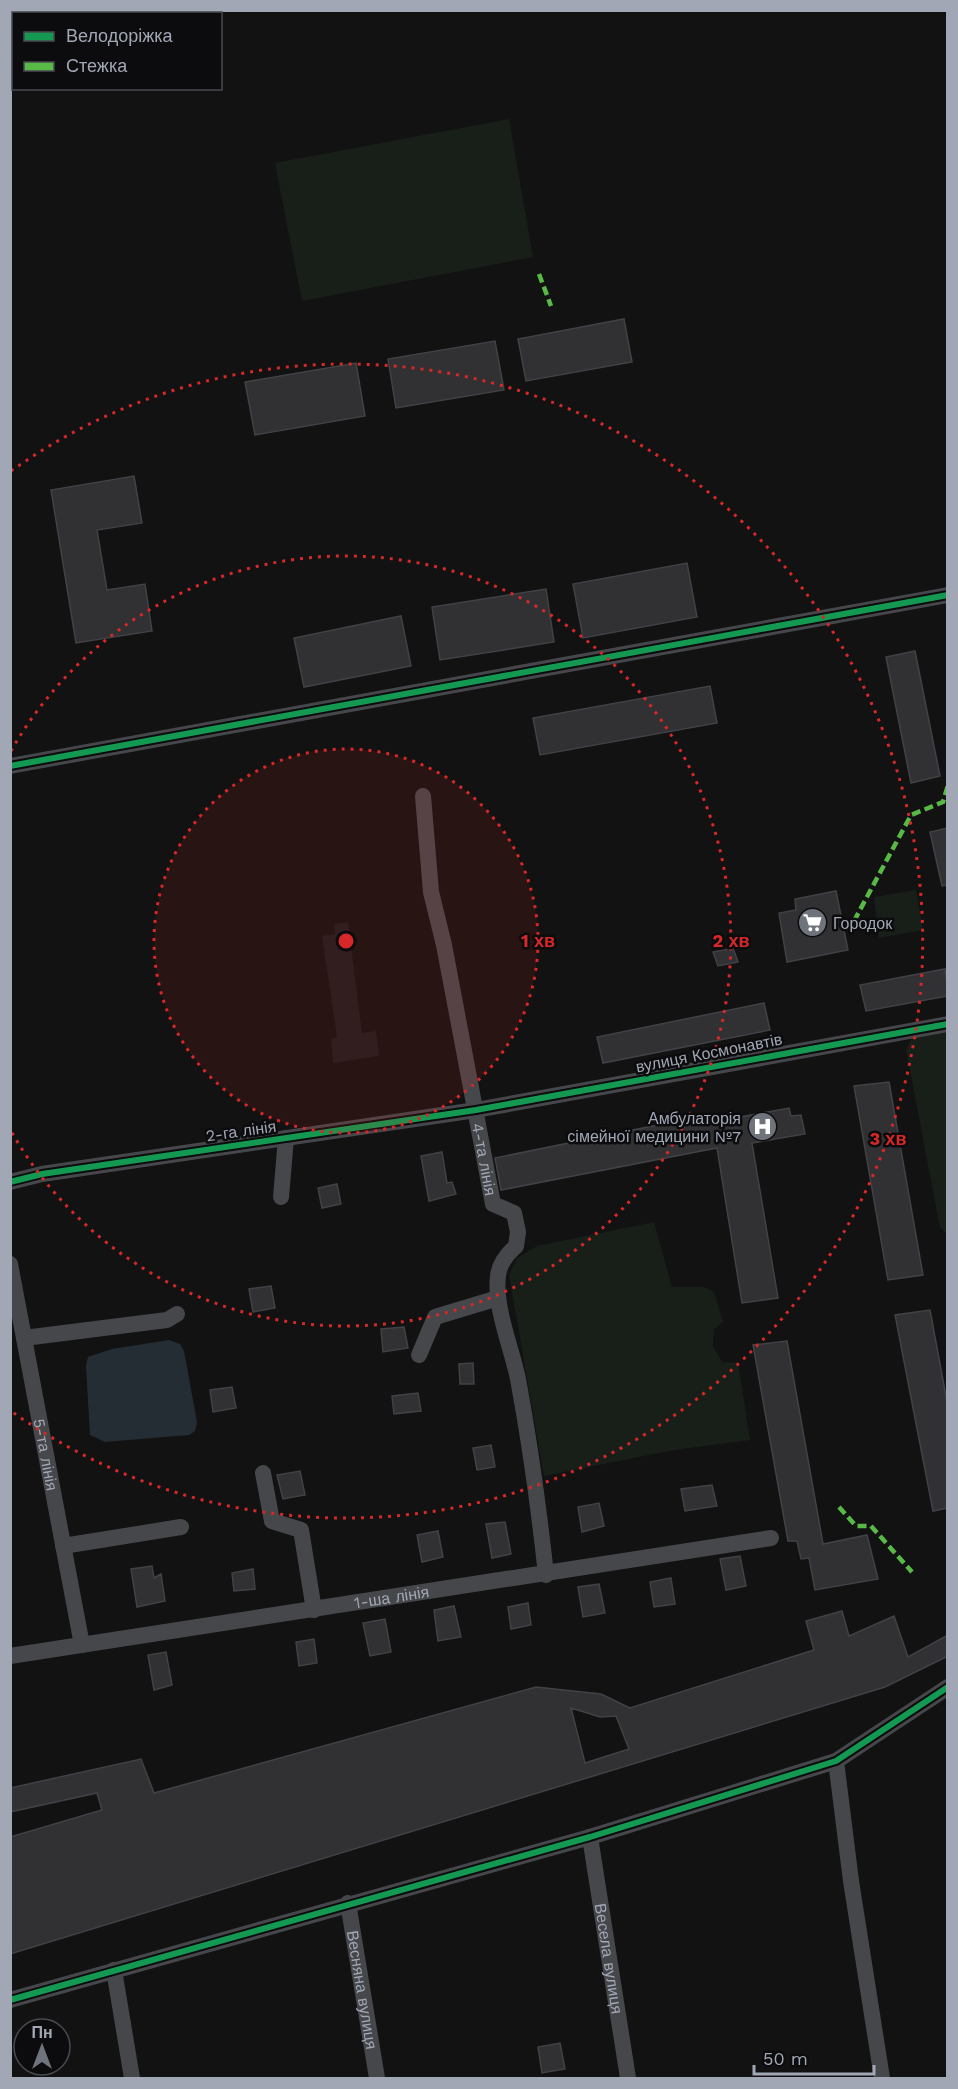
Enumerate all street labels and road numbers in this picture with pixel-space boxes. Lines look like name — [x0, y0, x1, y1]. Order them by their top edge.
street label: вулиця Космонавтів — [634, 1029, 784, 1077]
street label: 2-га лінія — [205, 1117, 277, 1145]
street label: 4-та лінія — [468, 1121, 501, 1197]
street label: 5-та лінія — [30, 1417, 62, 1492]
street label: 1-ша лінія — [353, 1582, 430, 1612]
street label: Весела вулиця — [591, 1902, 627, 2015]
street label: Весняна вулиця — [343, 1929, 382, 2051]

